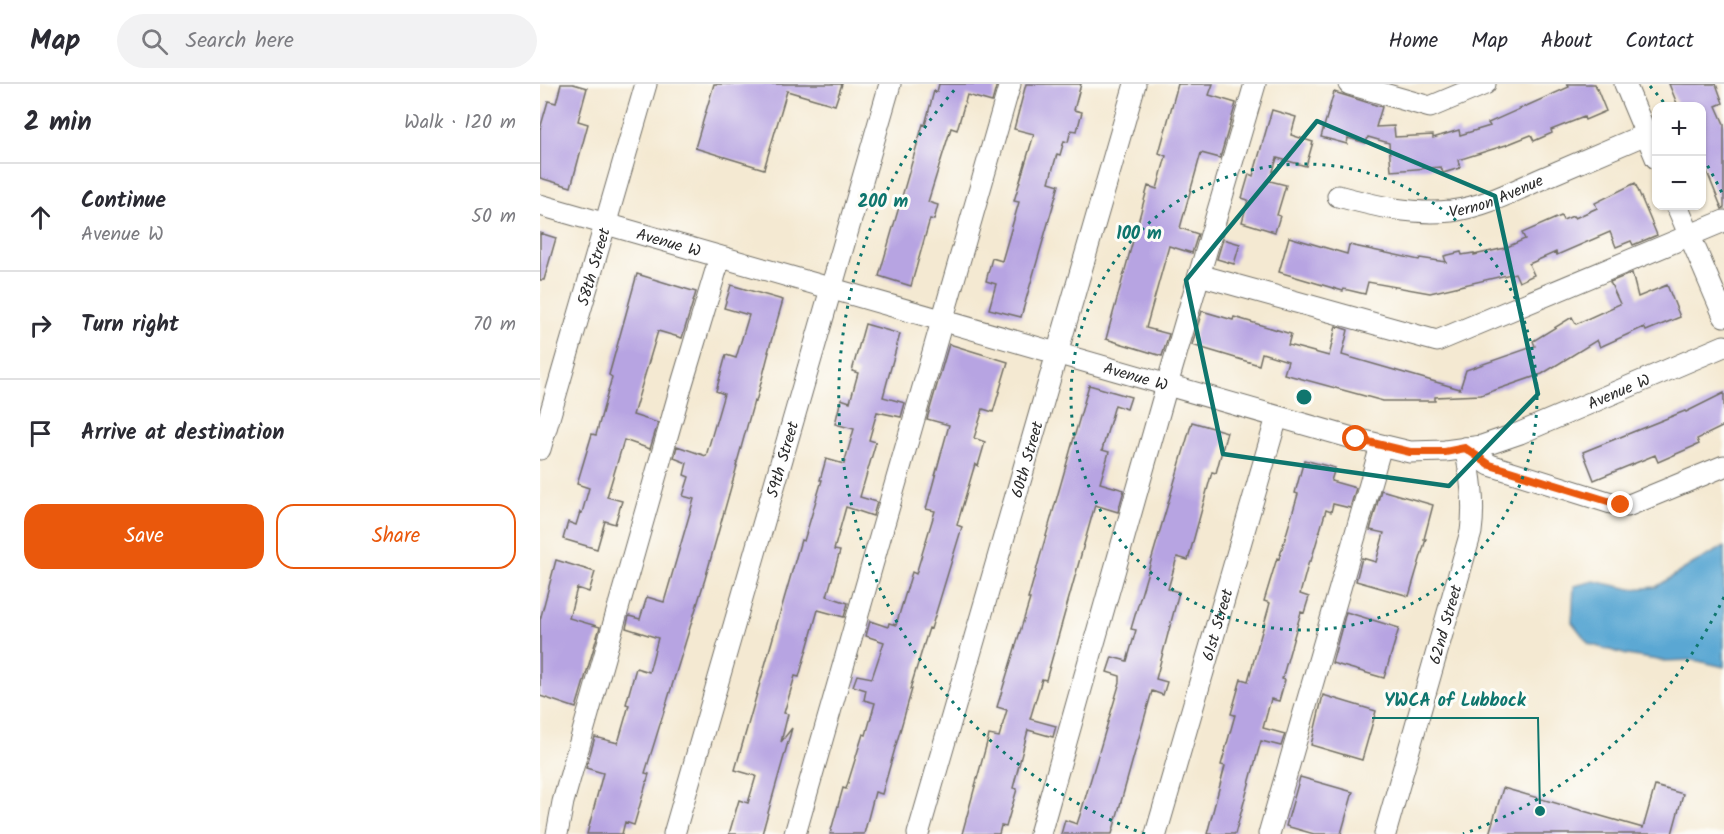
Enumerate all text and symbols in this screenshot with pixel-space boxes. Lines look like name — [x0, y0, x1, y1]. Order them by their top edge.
search box — [117, 14, 537, 68]
text: Map — [30, 19, 81, 64]
text: Search here — [186, 24, 294, 59]
icon: search — [138, 25, 171, 58]
text: Home — [1389, 25, 1438, 58]
text: Map — [1471, 25, 1508, 58]
text: About — [1541, 25, 1592, 58]
text: Contact — [1625, 25, 1694, 58]
text: 2 min — [24, 102, 92, 144]
map controls — [1652, 102, 1706, 210]
button: + — [1652, 102, 1706, 156]
text: Walk · 120 m — [404, 107, 516, 139]
button: − — [1652, 156, 1706, 210]
street label: Vernon Avenue — [1447, 169, 1548, 225]
text: Continue — [81, 184, 166, 219]
text: 200 m — [858, 188, 909, 217]
icon: ahead — [24, 201, 57, 234]
text: 50 m — [471, 201, 516, 233]
text: Avenue W — [81, 219, 164, 251]
text: 100 m — [1116, 220, 1162, 249]
street label: Avenue W — [633, 222, 704, 265]
street label: 58th Street — [571, 224, 618, 309]
text: Turn right — [81, 308, 179, 343]
icon: right — [24, 309, 57, 342]
text: 70 m — [473, 309, 516, 341]
street label: Avenue W — [1100, 356, 1171, 398]
street label: Avenue W — [1584, 368, 1654, 417]
centre of rings — [1294, 387, 1314, 407]
text: Arrive at destination — [81, 416, 284, 451]
icon: arrive — [24, 417, 57, 450]
street label: 59th Street — [761, 418, 806, 501]
street label: 60th Street — [1005, 418, 1051, 501]
route start — [1342, 425, 1368, 451]
route end — [1607, 491, 1633, 517]
button: Save — [24, 504, 264, 569]
button: Share — [276, 504, 516, 569]
street label: 62nd Street — [1423, 581, 1470, 667]
street label: 61st Street — [1196, 585, 1241, 664]
callout: YWCA of Lubbock — [1372, 682, 1538, 718]
text: YWCA of Lubbock — [1384, 687, 1527, 716]

